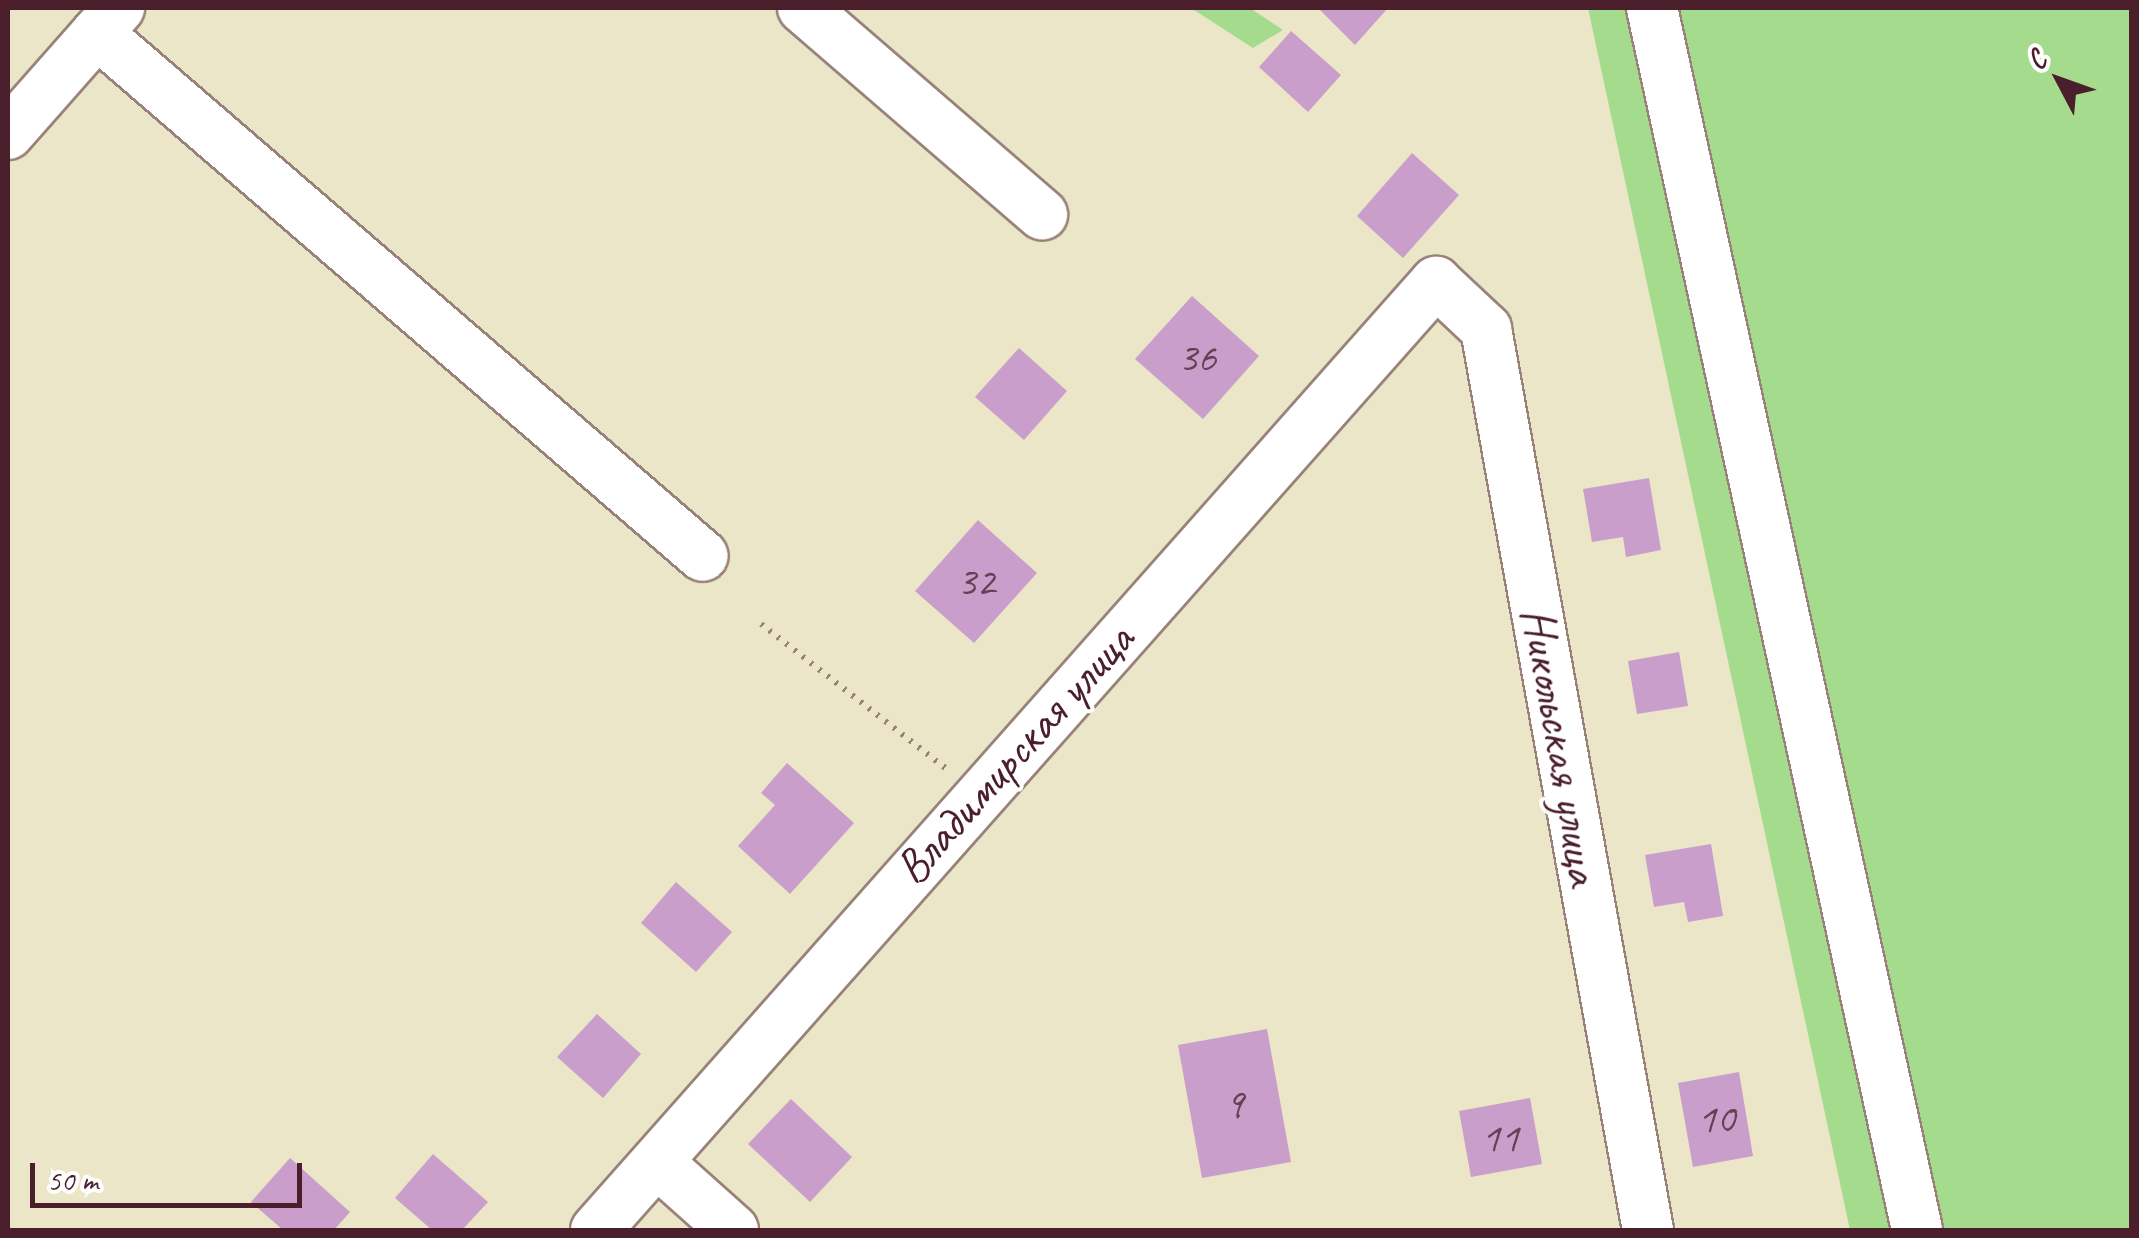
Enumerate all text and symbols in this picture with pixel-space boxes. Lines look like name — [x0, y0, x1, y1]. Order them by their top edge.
north arrow — [2009, 30, 2109, 130]
text: С — [2018, 43, 2054, 77]
house number: 36 — [1178, 333, 1216, 383]
house number: 32 — [957, 557, 995, 607]
street label: Никольская улица — [1508, 602, 1614, 890]
street label: Владимирская улица — [881, 611, 1147, 897]
house number: 9 — [1225, 1079, 1243, 1129]
house number: 10 — [1697, 1094, 1735, 1144]
house number: 11 — [1481, 1113, 1519, 1163]
scale bar — [35, 1143, 308, 1205]
text: 50 m — [47, 1161, 98, 1199]

